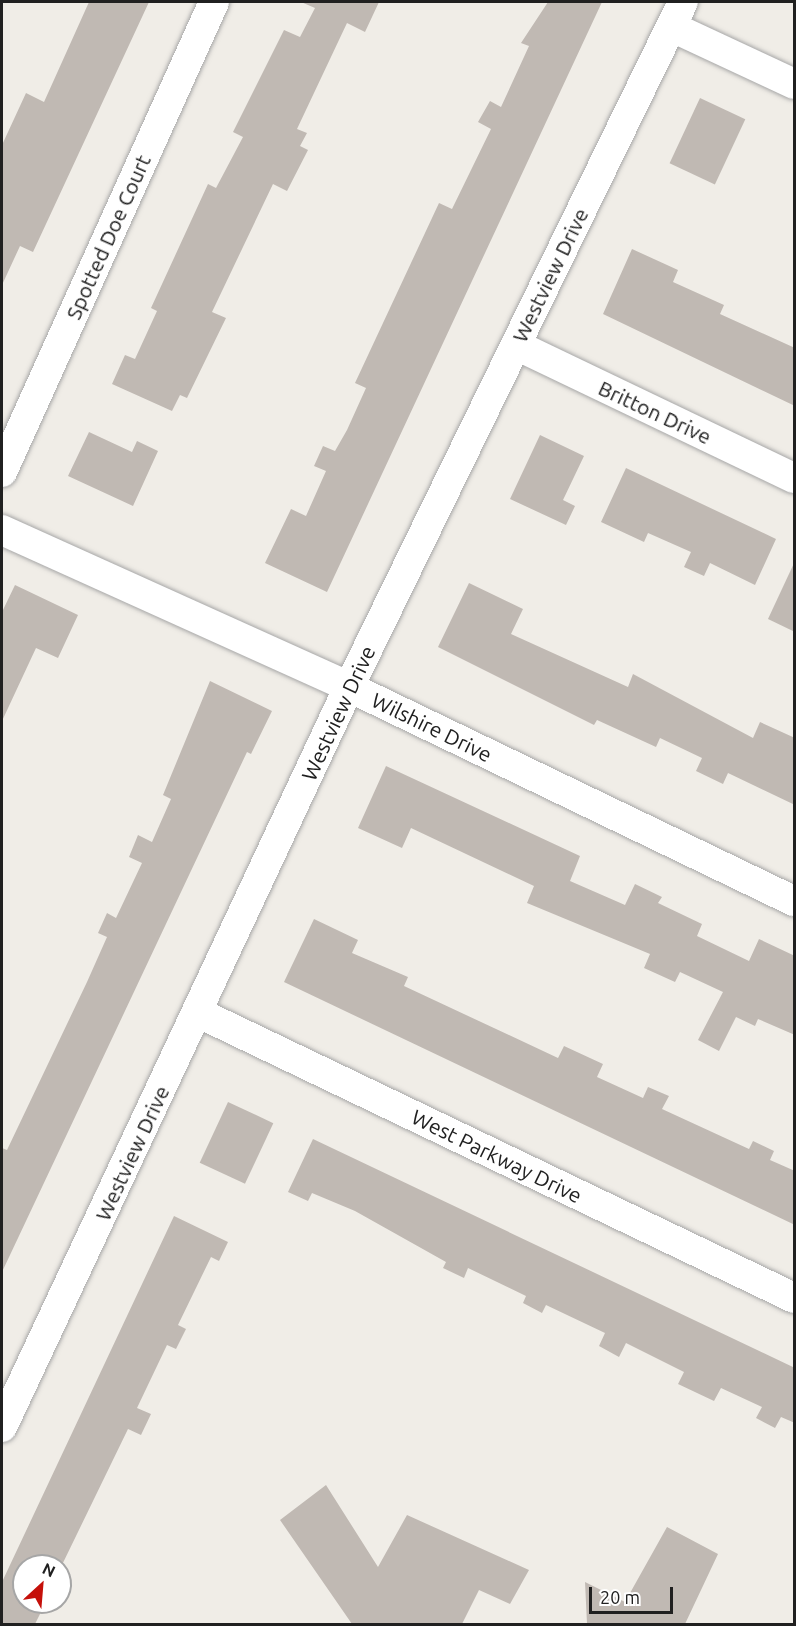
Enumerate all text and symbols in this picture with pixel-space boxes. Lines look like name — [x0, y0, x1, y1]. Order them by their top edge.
street label: Spotted Doe Court — [60, 151, 156, 323]
street label: Westview Drive — [507, 204, 593, 346]
street label: Britton Drive — [595, 375, 715, 449]
street label: Westview Drive — [296, 642, 380, 784]
street label: Wilshire Drive — [368, 687, 496, 767]
street label: Westview Drive — [90, 1082, 174, 1224]
street label: West Parkway Drive — [408, 1104, 586, 1208]
north arrow — [12, 1554, 72, 1614]
text: N — [40, 1559, 58, 1580]
scale bar — [592, 1575, 676, 1613]
text: 20 m — [600, 1587, 640, 1607]

